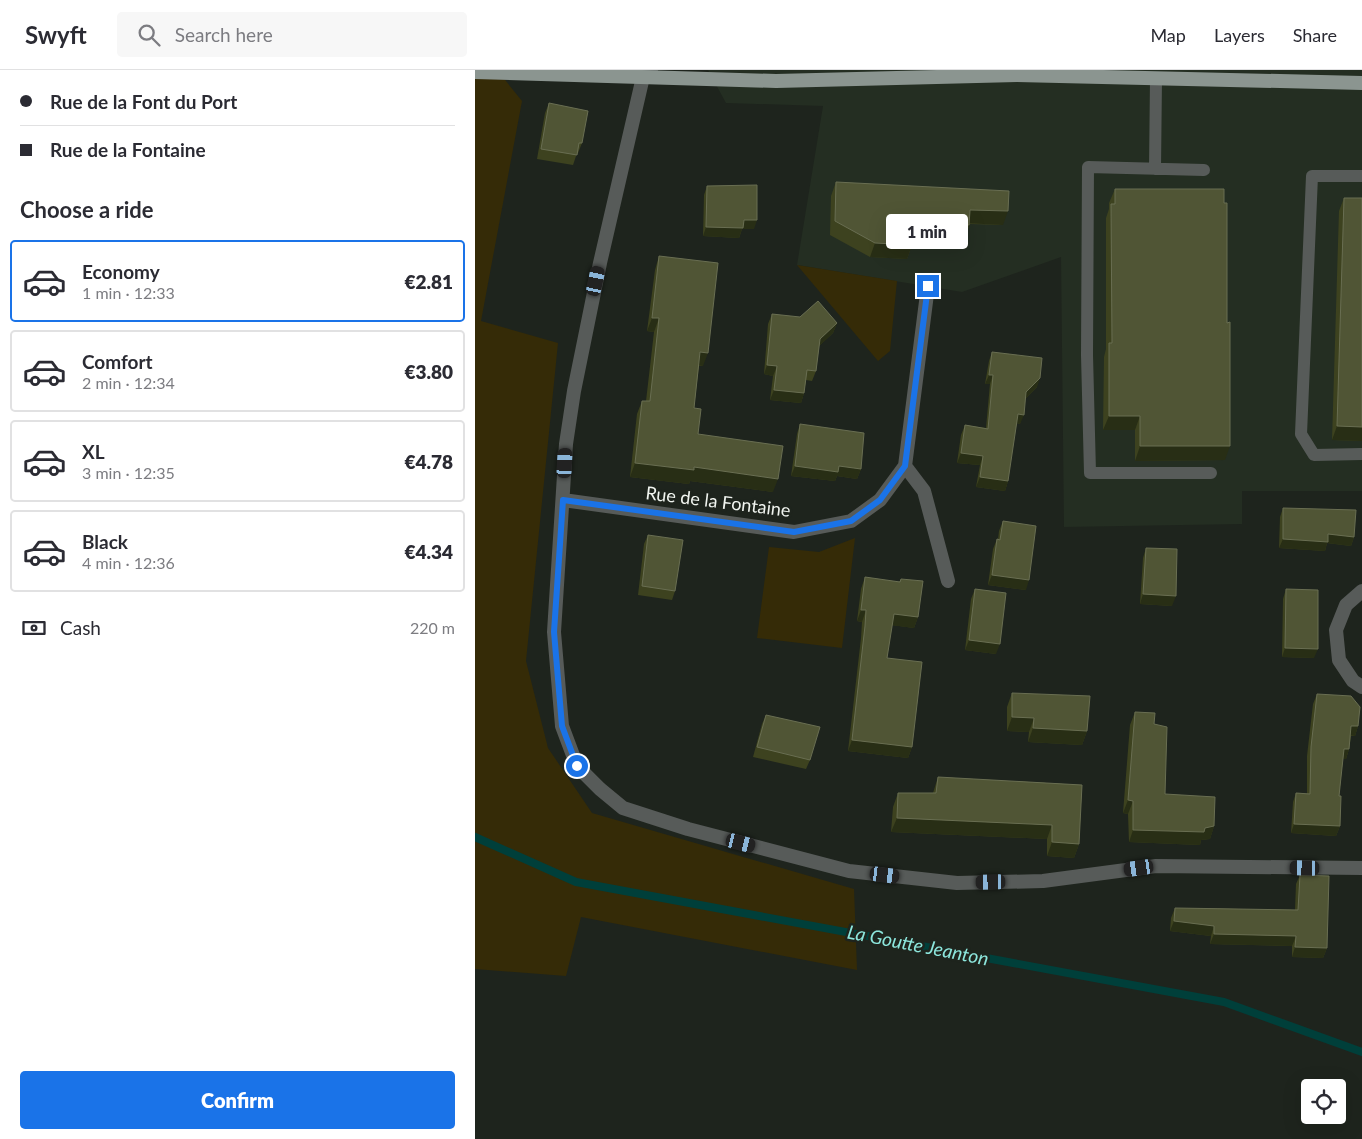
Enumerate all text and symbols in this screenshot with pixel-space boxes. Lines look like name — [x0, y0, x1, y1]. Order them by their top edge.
search box — [117, 12, 467, 57]
text: Swyft — [25, 20, 87, 49]
icon: search — [135, 21, 163, 49]
text: Search here — [175, 23, 273, 46]
text: Map — [1150, 24, 1186, 46]
text: Layers — [1214, 24, 1265, 46]
text: Share — [1293, 24, 1337, 46]
text: Rue de la Font du Port — [50, 90, 237, 113]
text: Rue de la Fontaine — [50, 138, 206, 161]
text: Choose a ride — [20, 196, 154, 223]
callout: 1 min — [887, 214, 969, 248]
text: 1 min — [907, 222, 947, 241]
icon: car — [22, 259, 67, 304]
text: Economy — [82, 260, 160, 283]
car — [585, 265, 606, 297]
text: €2.81 — [404, 270, 453, 293]
route end — [917, 275, 939, 297]
text: 1 min · 12:33 — [82, 283, 175, 302]
icon: car — [22, 349, 67, 394]
text: Comfort — [82, 350, 153, 373]
text: €3.80 — [404, 360, 453, 383]
text: 2 min · 12:34 — [82, 373, 175, 392]
icon: car — [22, 439, 67, 484]
text: XL — [82, 440, 105, 463]
car — [556, 448, 573, 478]
text: €4.78 — [404, 450, 453, 473]
text: 3 min · 12:35 — [82, 463, 175, 482]
street label: Rue de la Fontaine — [644, 481, 792, 521]
icon: car — [22, 529, 67, 574]
text: Black — [82, 530, 128, 553]
text: €4.34 — [404, 540, 453, 563]
text: 4 min · 12:36 — [82, 553, 175, 572]
icon: cash — [20, 614, 48, 642]
text: Cash — [60, 616, 101, 639]
text: 220 m — [410, 618, 455, 637]
route start — [566, 755, 588, 777]
car — [724, 832, 757, 854]
car — [1123, 858, 1154, 878]
car — [1289, 860, 1320, 876]
car — [869, 866, 900, 884]
car — [975, 874, 1006, 890]
water label: La Goutte Jeanton — [846, 920, 991, 969]
button: Confirm — [20, 1071, 455, 1129]
map controls — [1301, 1079, 1346, 1124]
button: locate — [1301, 1079, 1346, 1124]

